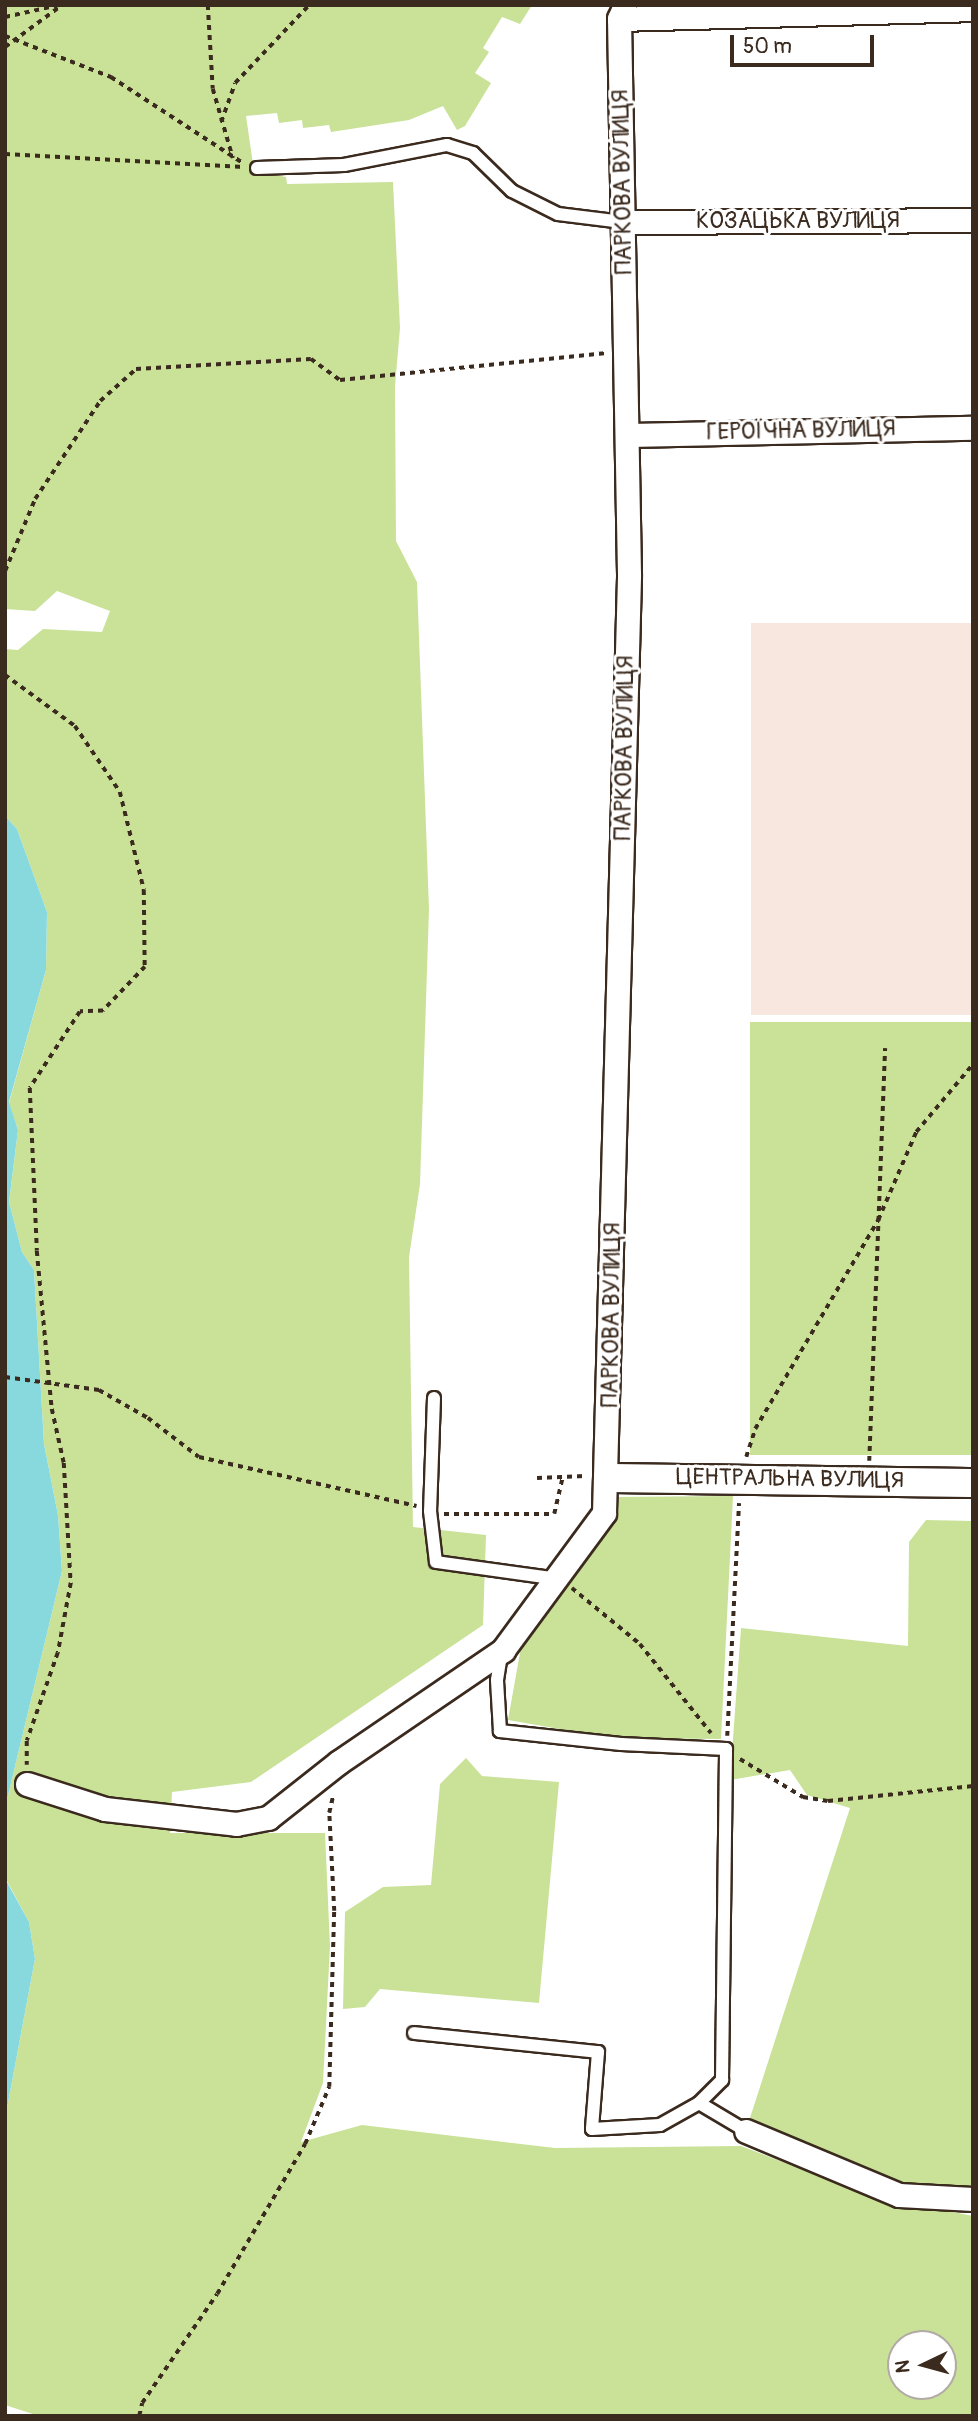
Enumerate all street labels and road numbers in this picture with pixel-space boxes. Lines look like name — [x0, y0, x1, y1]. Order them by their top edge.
street label: ПАРКОВА ВУЛИЦЯ — [608, 89, 638, 275]
street label: КОЗАЦЬКА ВУЛИЦЯ — [696, 207, 900, 235]
street label: ГЕРОЇЧНА ВУЛИЦЯ — [706, 416, 896, 446]
street label: ПАРКОВА ВУЛИЦЯ — [610, 655, 640, 841]
street label: ПАРКОВА ВУЛИЦЯ — [597, 1222, 627, 1408]
street label: ЦЕНТРАЛЬНА ВУЛИЦЯ — [676, 1463, 904, 1495]

